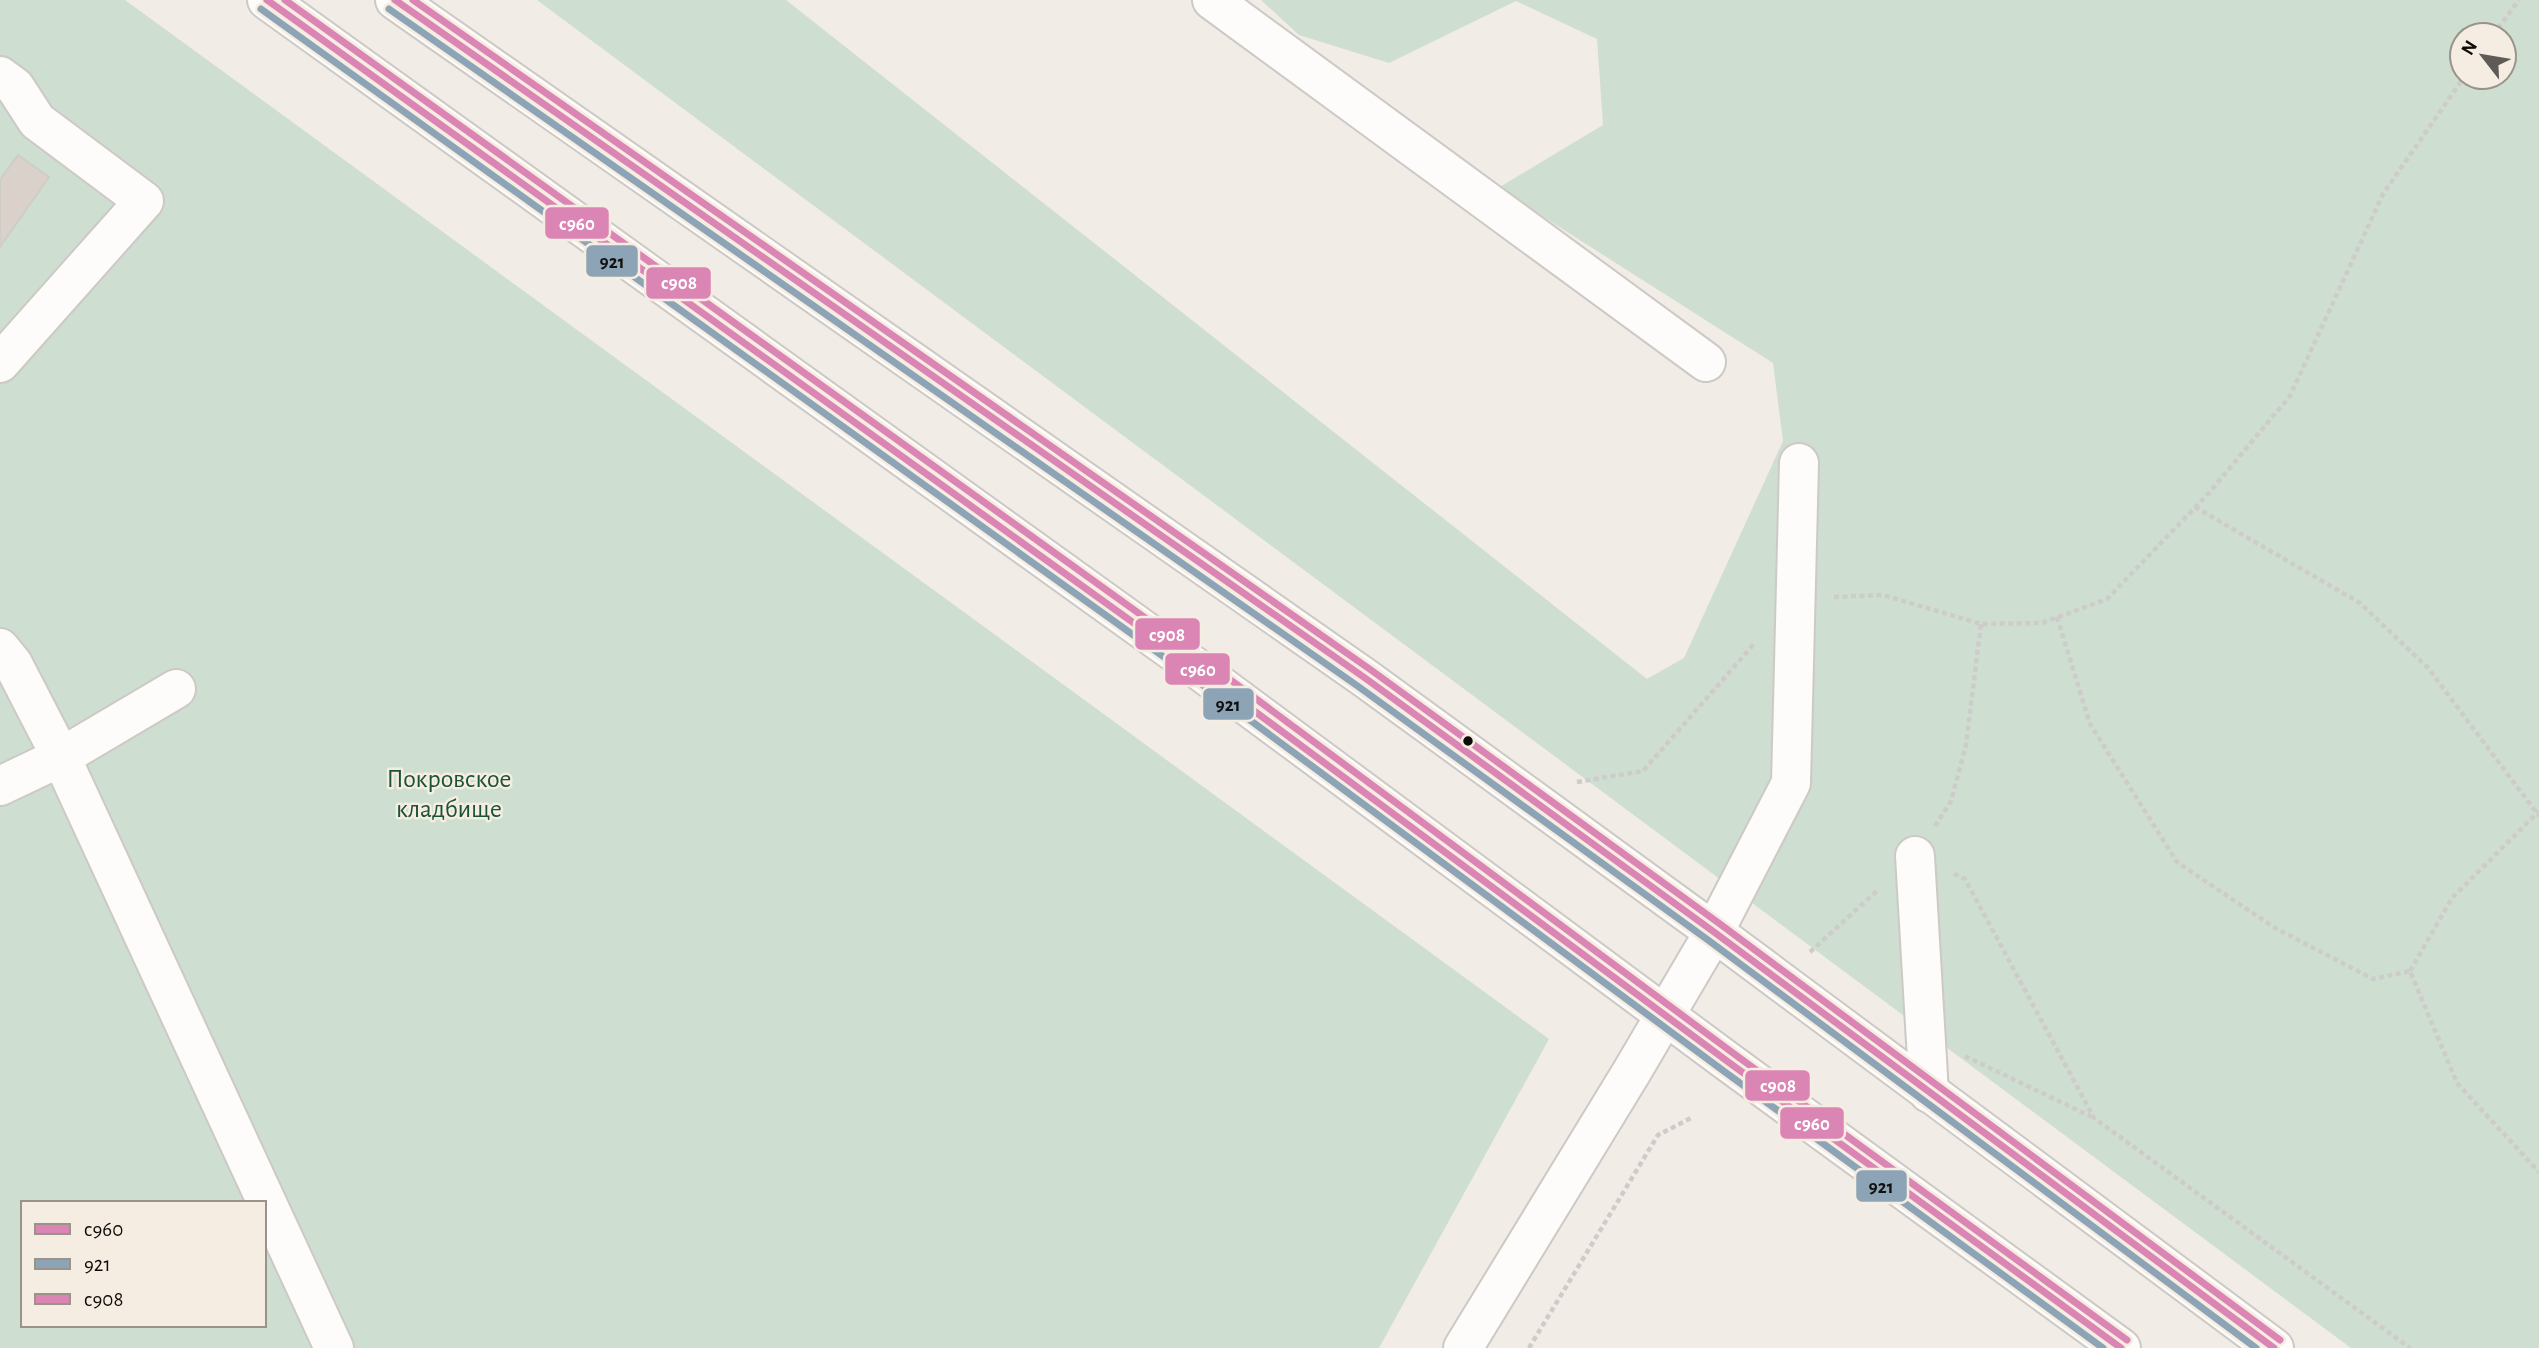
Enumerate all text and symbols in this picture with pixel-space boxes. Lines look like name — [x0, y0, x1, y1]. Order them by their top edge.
north arrow — [2448, 21, 2518, 91]
text: N — [2458, 37, 2481, 59]
line badge: с960 — [544, 206, 610, 240]
text: с960 — [559, 215, 595, 234]
line badge: 921 — [585, 244, 639, 278]
text: 921 — [600, 253, 624, 272]
line badge: с908 — [645, 266, 712, 300]
text: с908 — [661, 274, 697, 293]
line badge: с908 — [1134, 617, 1201, 651]
text: с908 — [1149, 626, 1185, 645]
line badge: с960 — [1164, 652, 1231, 686]
text: с960 — [1180, 661, 1216, 680]
line badge: 921 — [1202, 687, 1255, 721]
text: 921 — [1216, 696, 1240, 715]
unlabelled marker — [1461, 734, 1475, 748]
park label: Покровское кладбище — [387, 766, 511, 822]
line badge: с908 — [1744, 1069, 1811, 1102]
text: с908 — [1760, 1077, 1796, 1096]
line badge: с960 — [1779, 1106, 1845, 1140]
text: с960 — [1794, 1115, 1830, 1134]
line badge: 921 — [1855, 1169, 1908, 1203]
text: 921 — [1869, 1178, 1893, 1197]
legend — [21, 1201, 266, 1327]
text: с960 — [84, 1219, 123, 1240]
text: 921 — [84, 1254, 111, 1275]
text: с908 — [84, 1289, 123, 1310]

